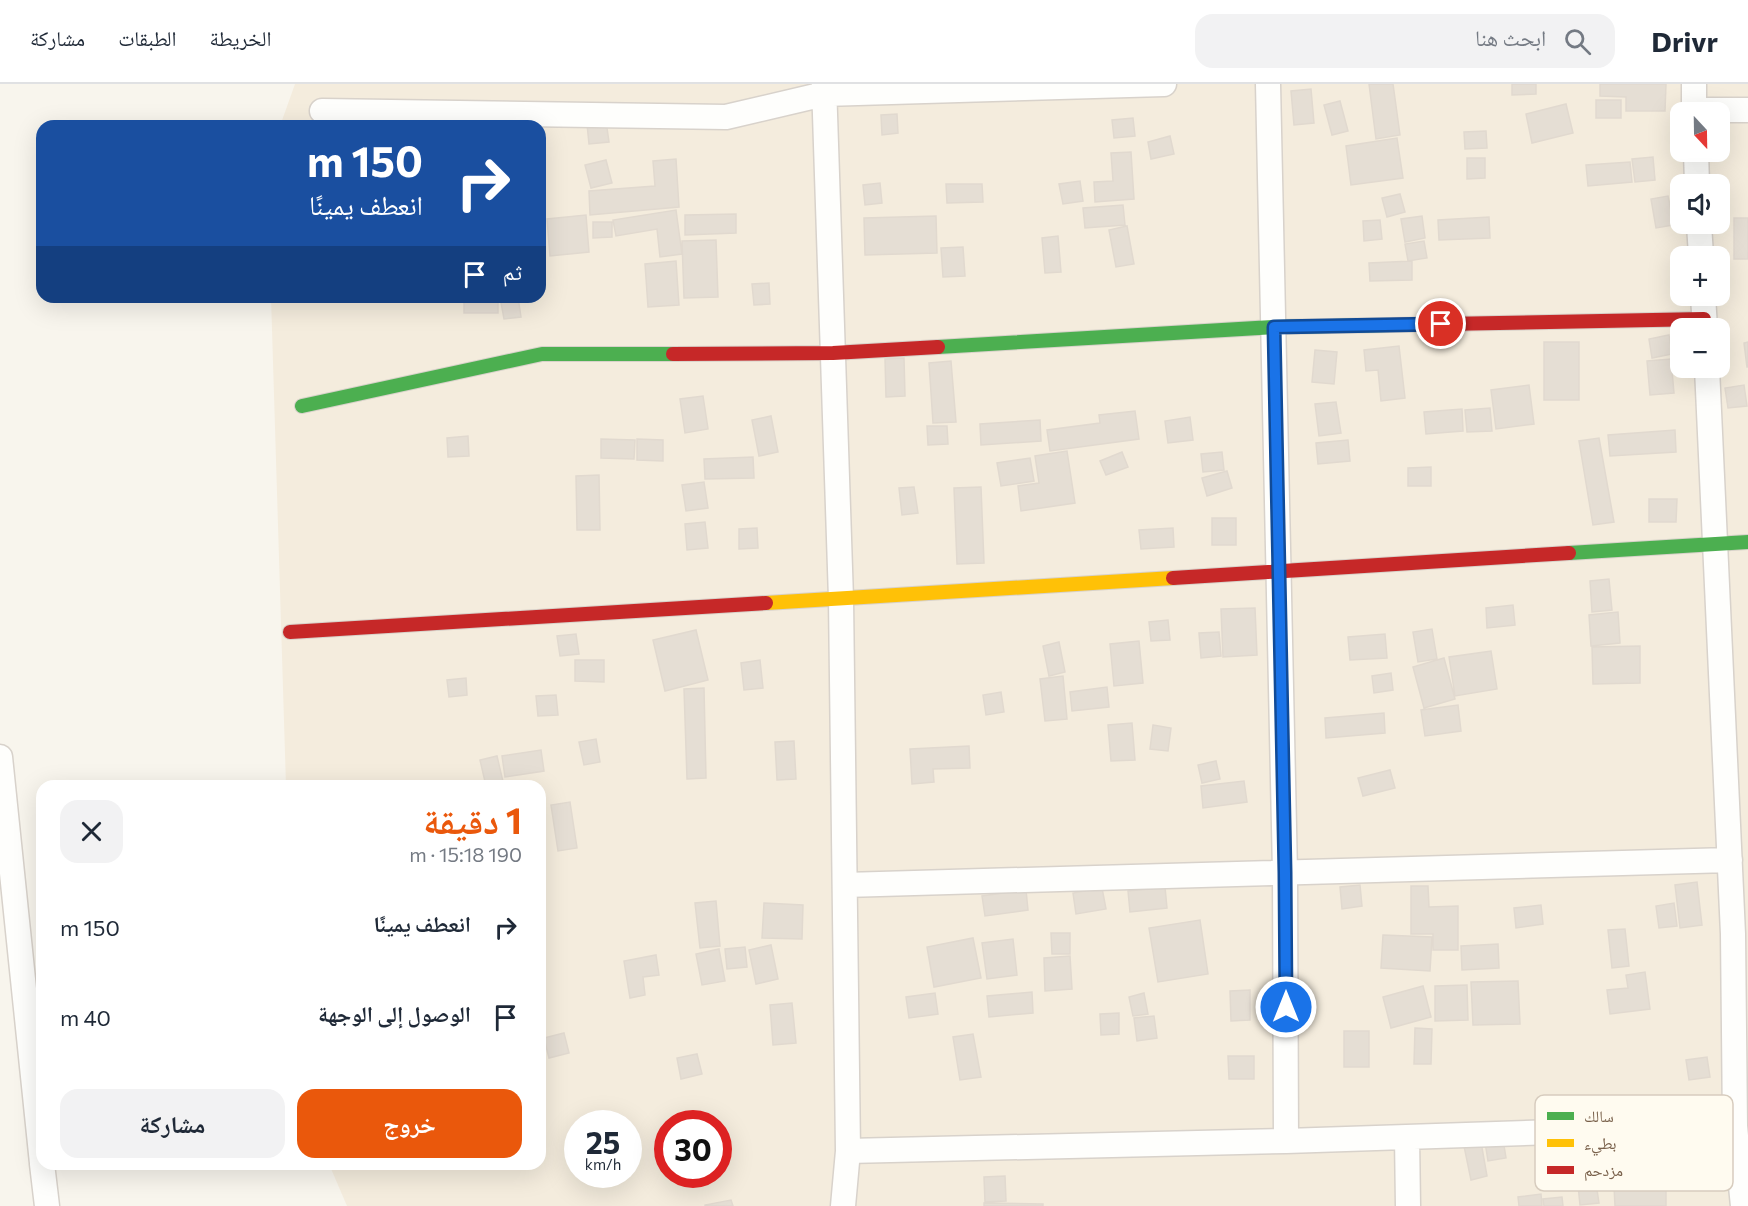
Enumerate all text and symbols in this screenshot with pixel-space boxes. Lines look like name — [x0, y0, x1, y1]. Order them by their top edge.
search box — [1195, 14, 1615, 68]
text: ابحث هنا — [1475, 24, 1546, 51]
text: Drivr — [1651, 24, 1718, 58]
text: مشاركة — [30, 25, 85, 50]
text: الطبقات — [118, 25, 177, 50]
text: الخريطة — [210, 25, 271, 50]
icon: search — [1561, 25, 1594, 58]
north arrow — [1670, 102, 1730, 162]
map controls — [1670, 102, 1730, 378]
text: 150 m — [307, 134, 423, 186]
icon: right — [444, 144, 522, 222]
button: sound — [1670, 174, 1730, 234]
text: انعطف يمينًا — [309, 188, 423, 221]
button: + — [1670, 246, 1730, 306]
icon: arrive — [458, 258, 491, 291]
text: ثم — [503, 258, 522, 285]
pin — [1415, 298, 1466, 349]
icon: arrive — [1424, 307, 1457, 340]
button: − — [1670, 318, 1730, 378]
text: 1 دقيقة — [423, 797, 522, 841]
button: close — [60, 800, 123, 863]
text: 190 m · 15:18 — [409, 842, 522, 866]
text: انعطف يمينًا — [373, 910, 471, 937]
icon: right — [489, 911, 522, 944]
text: 150 m — [60, 914, 120, 941]
position arrow — [1254, 975, 1318, 1039]
text: الوصول إلى الوجهة — [318, 1000, 471, 1027]
icon: arrive — [489, 1001, 522, 1034]
text: 40 m — [60, 1004, 111, 1031]
button: مشاركة — [60, 1089, 285, 1158]
button: خروج — [297, 1089, 522, 1158]
legend — [1535, 1095, 1733, 1191]
text: سالك — [1584, 1106, 1614, 1125]
speed limit sign: 30 — [654, 1110, 732, 1188]
text: 25 — [586, 1123, 620, 1160]
text: بطيء — [1584, 1133, 1616, 1156]
text: km/h — [585, 1155, 621, 1173]
text: مزدحم — [1584, 1160, 1623, 1181]

